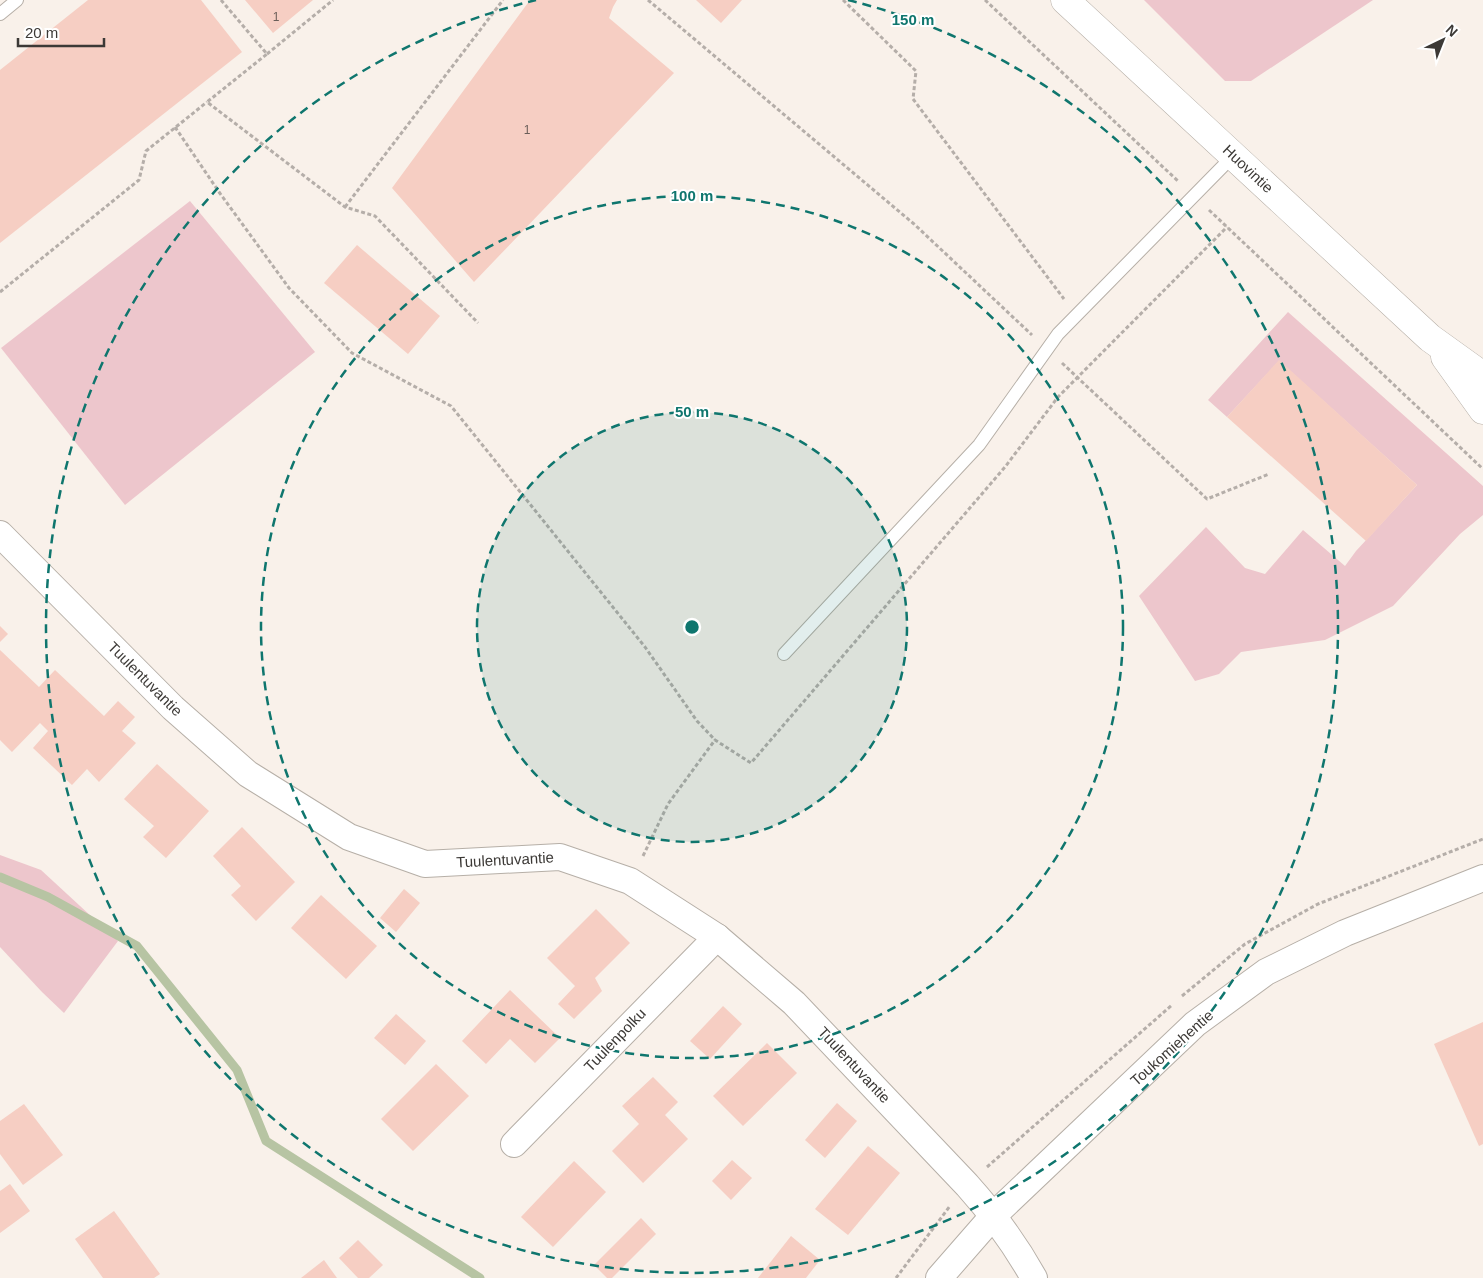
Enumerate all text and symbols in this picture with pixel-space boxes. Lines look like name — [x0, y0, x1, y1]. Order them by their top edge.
house number: 1 — [273, 10, 280, 24]
text: 150 m — [892, 11, 934, 28]
scale bar — [18, 15, 104, 47]
north arrow — [1418, 15, 1468, 65]
text: N — [1443, 21, 1461, 40]
text: 20 m — [25, 24, 58, 41]
house number: 1 — [524, 123, 531, 137]
street label: Huovintie — [1220, 141, 1277, 196]
text: 100 m — [671, 187, 713, 204]
text: 50 m — [675, 403, 709, 420]
centre of rings — [683, 618, 701, 636]
street label: Tuulentuvantie — [105, 638, 186, 719]
street label: Tuulentuvantie — [456, 848, 554, 871]
street label: Tuulenpolku — [580, 1005, 649, 1075]
street label: Toukomiehentie — [1127, 1006, 1216, 1089]
street label: Tuulentuvantie — [815, 1023, 894, 1106]

